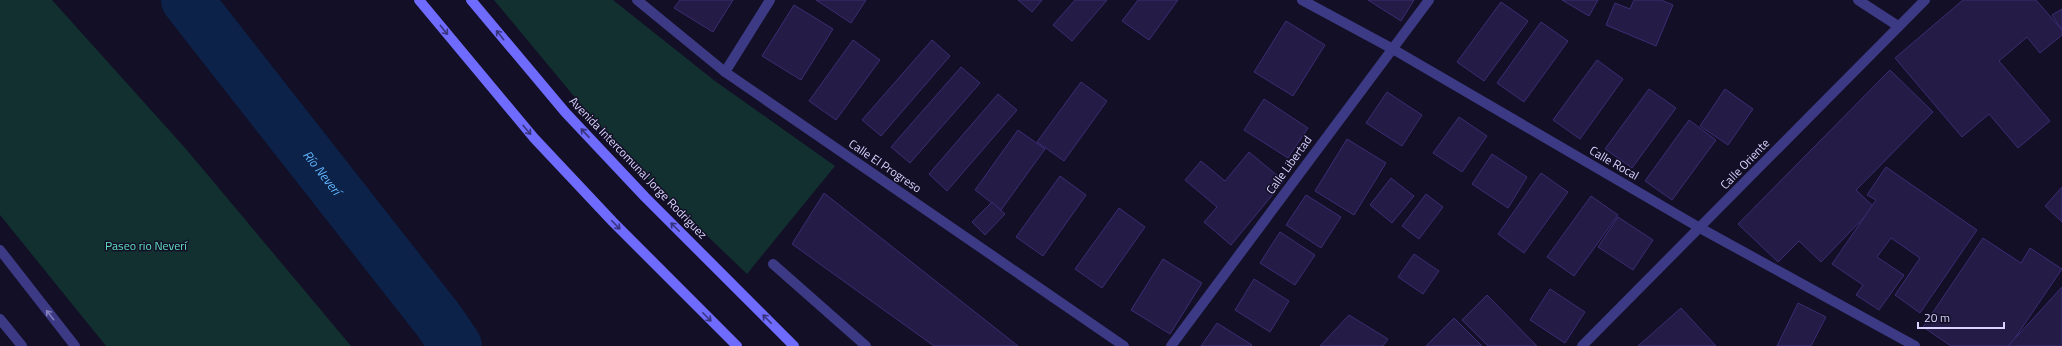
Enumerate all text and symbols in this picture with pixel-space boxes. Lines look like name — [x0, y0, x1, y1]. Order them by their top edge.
one-way arrow — [439, 25, 448, 36]
one-way arrow — [495, 29, 504, 40]
street label: Avenida Intercomunal Jorge Rodriguez — [565, 92, 712, 243]
one-way arrow — [523, 125, 532, 135]
one-way arrow — [580, 128, 590, 138]
street label: Calle Libertad — [1261, 132, 1316, 198]
street label: Calle El Progreso — [845, 134, 926, 197]
street label: Calle Oriente — [1715, 134, 1774, 193]
street label: Calle Rocal — [1586, 141, 1643, 184]
water label: Río Neverí — [298, 146, 348, 201]
one-way arrow — [611, 220, 621, 230]
one-way arrow — [670, 222, 680, 232]
park label: Paseo rio Neverí — [105, 236, 188, 255]
scale bar — [1918, 304, 2004, 330]
text: 20 m — [1924, 308, 1950, 327]
one-way arrow — [46, 310, 55, 321]
one-way arrow — [702, 312, 712, 322]
one-way arrow — [762, 314, 772, 323]

